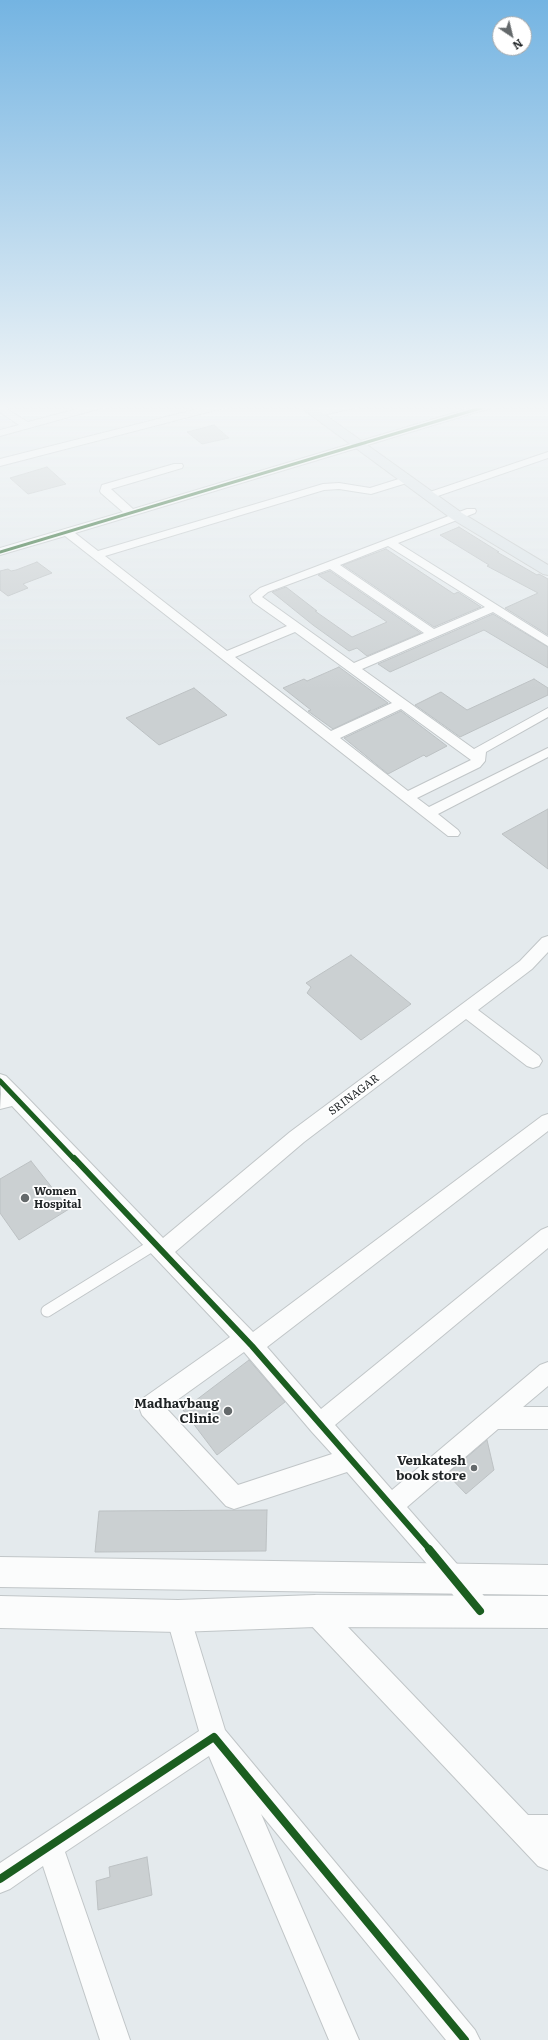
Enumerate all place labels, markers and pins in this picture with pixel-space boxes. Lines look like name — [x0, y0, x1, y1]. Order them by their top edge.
place label: Women Hospital — [34, 1185, 82, 1211]
marker: Women Hospital — [19, 1192, 31, 1204]
place label: Madhavbaug Clinic — [134, 1396, 219, 1427]
marker: Madhavbaug Clinic — [222, 1405, 234, 1417]
place label: Venkatesh book store — [396, 1453, 466, 1484]
marker: Venkatesh book store — [469, 1463, 479, 1473]

